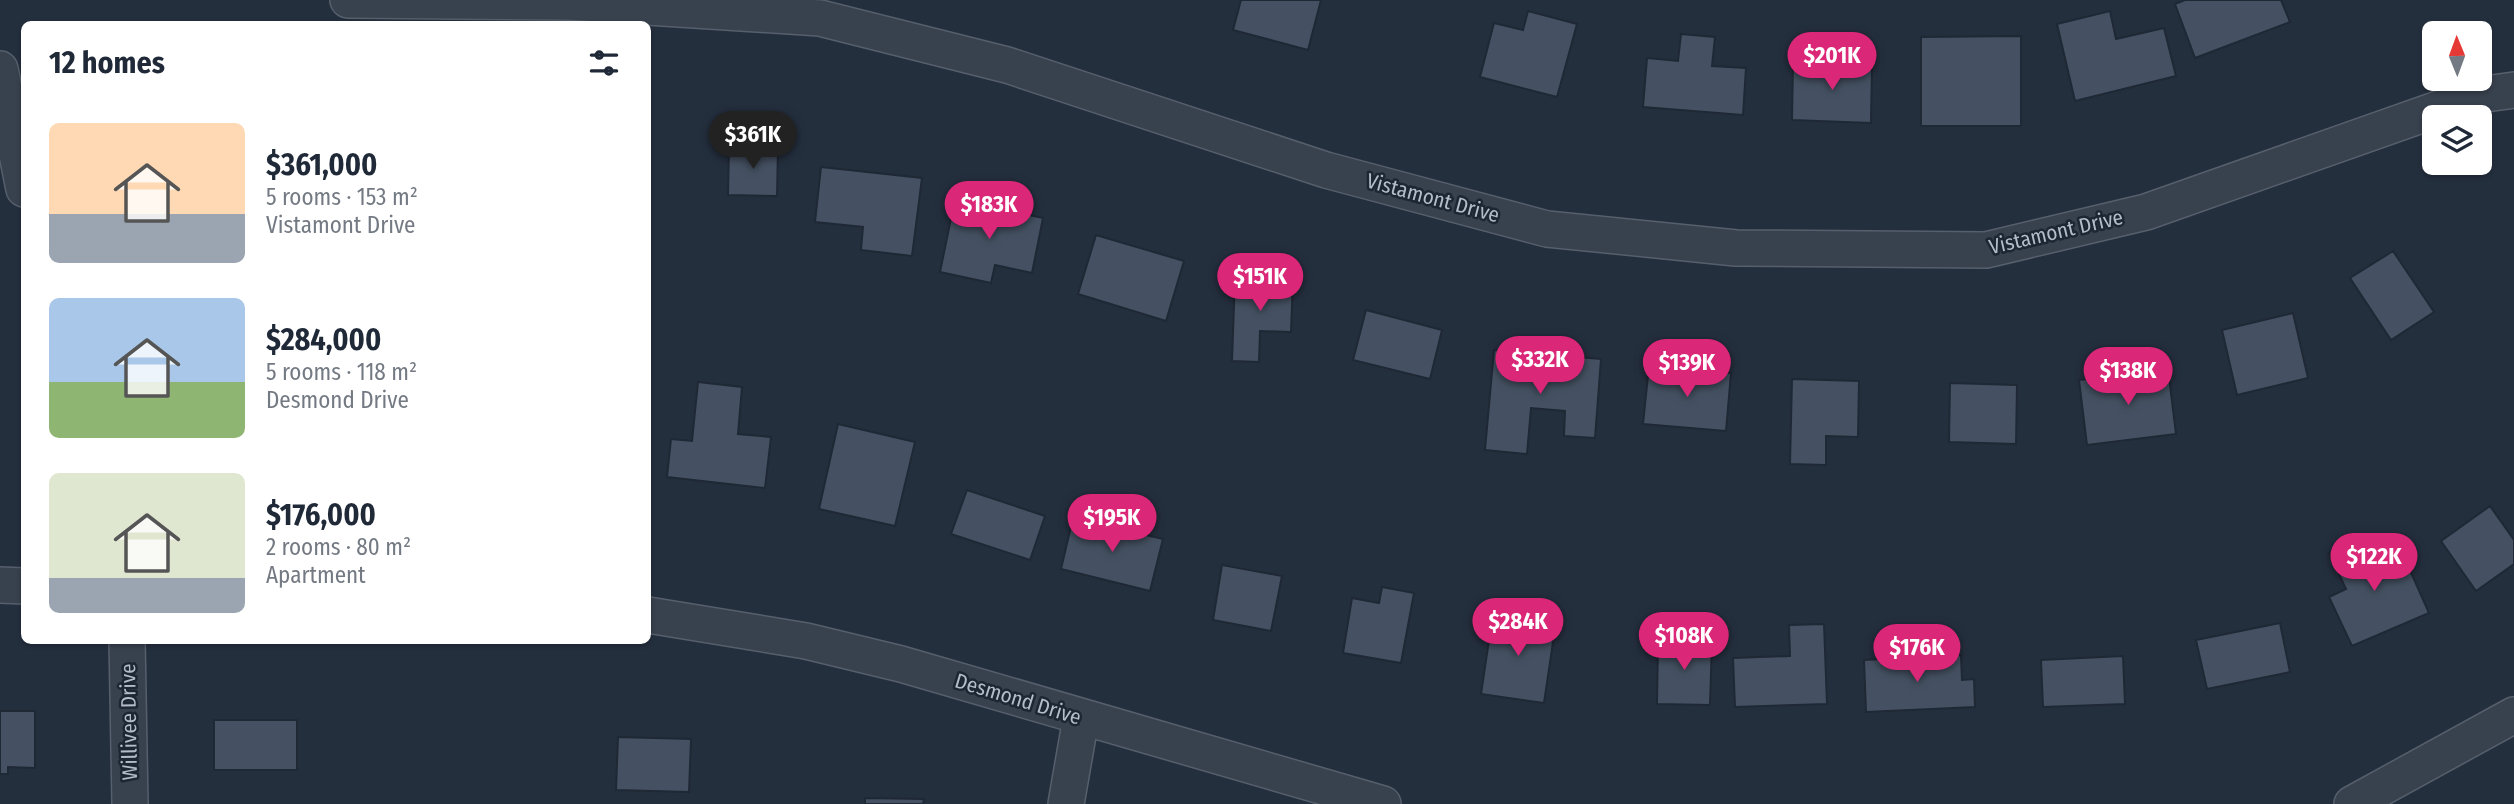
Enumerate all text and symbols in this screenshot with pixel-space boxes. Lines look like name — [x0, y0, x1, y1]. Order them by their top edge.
north arrow — [2422, 21, 2492, 91]
map controls — [2422, 21, 2492, 175]
pin: $201K — [1783, 32, 1881, 92]
text: $201K — [1803, 41, 1861, 69]
icon: filters — [585, 44, 623, 82]
text: 12 homes — [49, 45, 165, 81]
button: layers — [2422, 105, 2492, 175]
pin: $361K — [704, 111, 802, 171]
text: $361K — [725, 120, 781, 148]
text: $361,000 — [266, 147, 377, 183]
icon: home — [105, 151, 189, 235]
street label: Vistamont Drive — [1364, 168, 1502, 228]
pin: $183K — [940, 182, 1038, 241]
text: 5 rooms · 153 m² — [266, 183, 418, 211]
text: $183K — [961, 190, 1017, 218]
street label: Vistamont Drive — [1987, 204, 2125, 260]
text: Vistamont Drive — [266, 211, 415, 239]
pin: $151K — [1211, 254, 1309, 313]
text: $151K — [1233, 262, 1287, 290]
text: $284,000 — [266, 322, 381, 358]
icon: home — [105, 326, 189, 410]
pin: $332K — [1491, 336, 1589, 396]
pin: $139K — [1638, 340, 1736, 399]
text: $332K — [1511, 345, 1569, 373]
text: $139K — [1659, 348, 1715, 376]
pin: $138K — [2079, 348, 2177, 407]
text: $138K — [2100, 356, 2156, 384]
text: 5 rooms · 118 m² — [266, 358, 417, 386]
text: Desmond Drive — [266, 386, 409, 414]
pin: $195K — [1063, 494, 1161, 554]
text: $176,000 — [266, 497, 376, 533]
icon: home — [105, 501, 189, 585]
text: $195K — [1084, 503, 1140, 531]
text: 2 rooms · 80 m² — [266, 533, 411, 561]
pin: $122K — [2325, 534, 2423, 593]
text: $122K — [2346, 542, 2402, 570]
text: Apartment — [266, 561, 366, 589]
pin: $284K — [1469, 598, 1567, 658]
text: $284K — [1488, 607, 1548, 635]
pin: $108K — [1635, 612, 1733, 672]
text: $108K — [1655, 621, 1713, 649]
pin: $176K — [1868, 624, 1966, 684]
text: $176K — [1889, 633, 1945, 661]
street label: Willivee Drive — [115, 663, 143, 781]
street label: Desmond Drive — [952, 667, 1084, 731]

